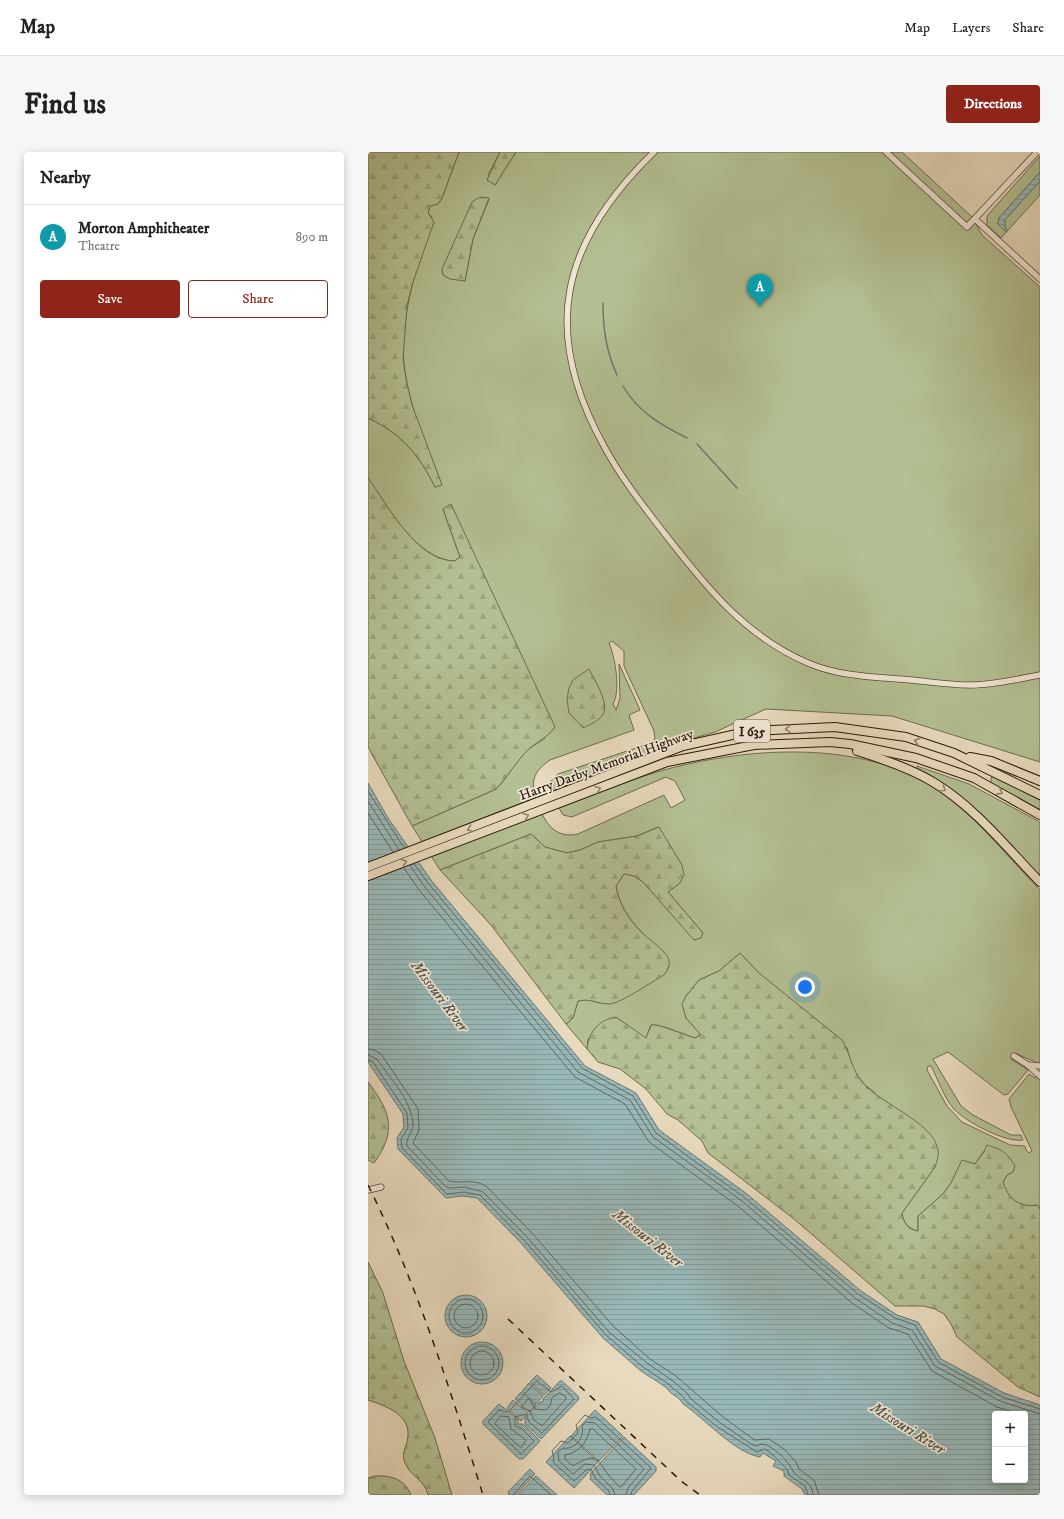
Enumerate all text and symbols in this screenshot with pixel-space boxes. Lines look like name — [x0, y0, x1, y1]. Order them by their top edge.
text: Map — [20, 16, 55, 39]
text: Map — [904, 19, 930, 37]
text: Layers — [952, 19, 990, 37]
text: Share — [1012, 19, 1044, 37]
button: Directions — [946, 85, 1040, 123]
text: Find us — [24, 87, 106, 122]
text: Nearby — [40, 167, 90, 189]
text: Morton Amphitheater — [78, 219, 209, 238]
text: A — [49, 229, 57, 245]
text: 890 m — [295, 229, 328, 245]
text: Theatre — [78, 238, 120, 254]
pin: A — [747, 274, 773, 307]
button: Save — [40, 280, 180, 318]
button: Share — [188, 280, 328, 318]
road number: I 635 — [734, 720, 770, 742]
street label: Harry Darby Memorial Highway — [517, 725, 696, 805]
one-way arrow — [785, 725, 791, 733]
one-way arrow — [914, 737, 921, 746]
one-way arrow — [939, 784, 946, 792]
one-way arrow — [595, 785, 602, 793]
one-way arrow — [996, 787, 1003, 795]
one-way arrow — [523, 813, 530, 821]
one-way arrow — [466, 824, 473, 832]
one-way arrow — [401, 859, 408, 867]
water label: Missouri River — [406, 956, 473, 1037]
your location — [795, 977, 815, 997]
water label: Missouri River — [608, 1204, 688, 1273]
water label: Missouri River — [866, 1398, 950, 1460]
map controls — [992, 1411, 1028, 1483]
button: + — [992, 1411, 1028, 1447]
button: − — [992, 1447, 1028, 1483]

